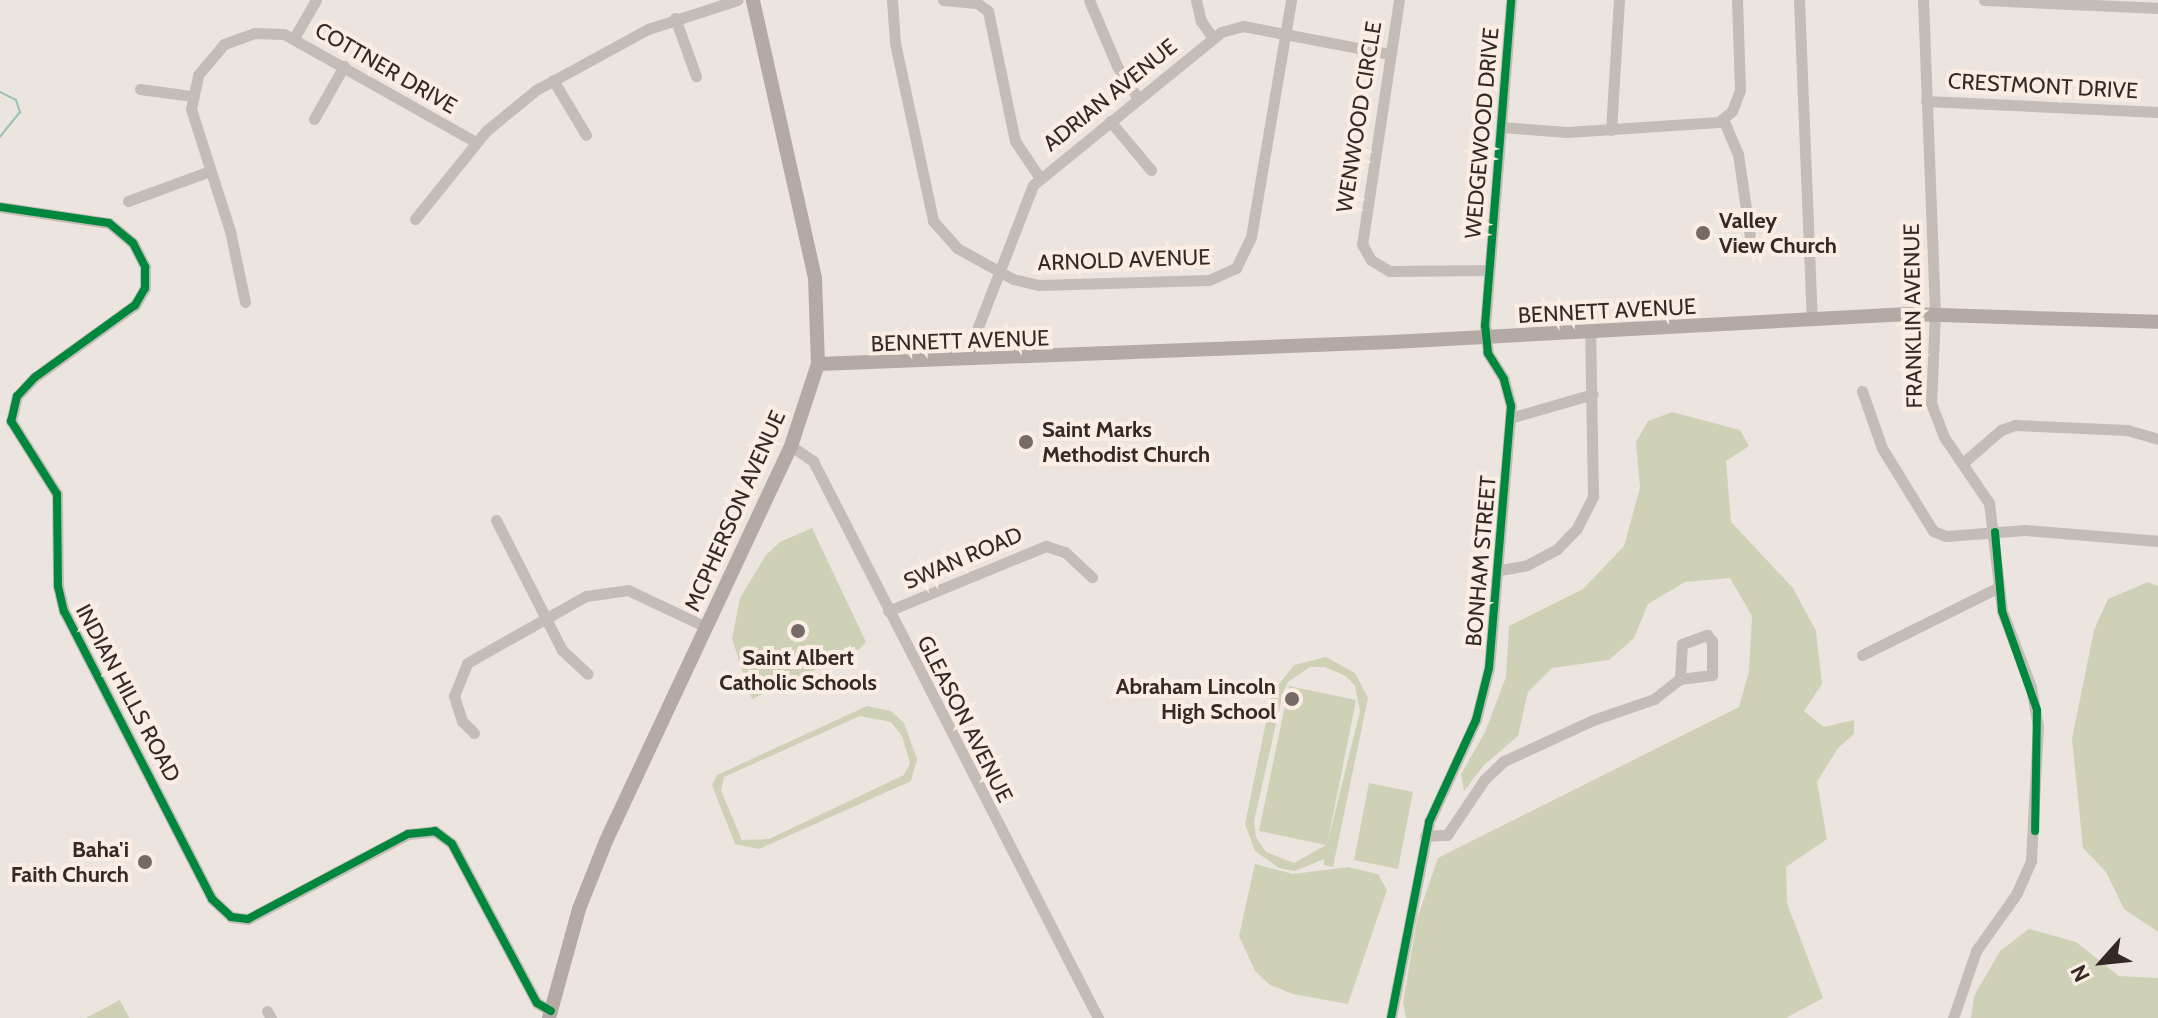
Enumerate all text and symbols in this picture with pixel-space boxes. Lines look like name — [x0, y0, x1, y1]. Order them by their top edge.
street label: COTTNER DRIVE — [310, 17, 462, 119]
street label: WENWOOD CIRCLE — [1331, 20, 1387, 214]
street label: WEDGEWOOD DRIVE — [1460, 26, 1504, 240]
street label: ADRIAN AVENUE — [1038, 33, 1182, 157]
street label: CRESTMONT DRIVE — [1947, 68, 2139, 104]
place label: Valley View Church — [1719, 207, 1837, 258]
street label: FRANKLIN AVENUE — [1898, 223, 1928, 409]
marker: Valley View Church — [1694, 224, 1712, 242]
street label: ARNOLD AVENUE — [1037, 244, 1211, 276]
street label: BENNETT AVENUE — [1517, 293, 1697, 329]
street label: BENNETT AVENUE — [870, 325, 1050, 357]
street label: MCPHERSON AVENUE — [679, 407, 791, 615]
place label: Saint Marks Methodist Church — [1042, 416, 1210, 468]
marker: Saint Marks Methodist Church — [1017, 433, 1035, 451]
street label: BONHAM STREET — [1460, 474, 1502, 648]
street label: SWAN ROAD — [900, 521, 1026, 595]
street label: INDIAN HILLS ROAD — [70, 600, 186, 786]
marker: Saint Albert Catholic Schools — [789, 622, 807, 640]
street label: GLEASON AVENUE — [912, 631, 1018, 807]
place label: Saint Albert Catholic Schools — [719, 644, 877, 696]
place label: Abraham Lincoln High School — [1116, 673, 1276, 724]
marker: Abraham Lincoln High School — [1283, 690, 1301, 708]
place label: Baha'i Faith Church — [11, 836, 129, 888]
marker: Baha'i Faith Church — [136, 853, 154, 871]
north arrow — [2062, 922, 2142, 1002]
text: N — [2065, 960, 2096, 986]

